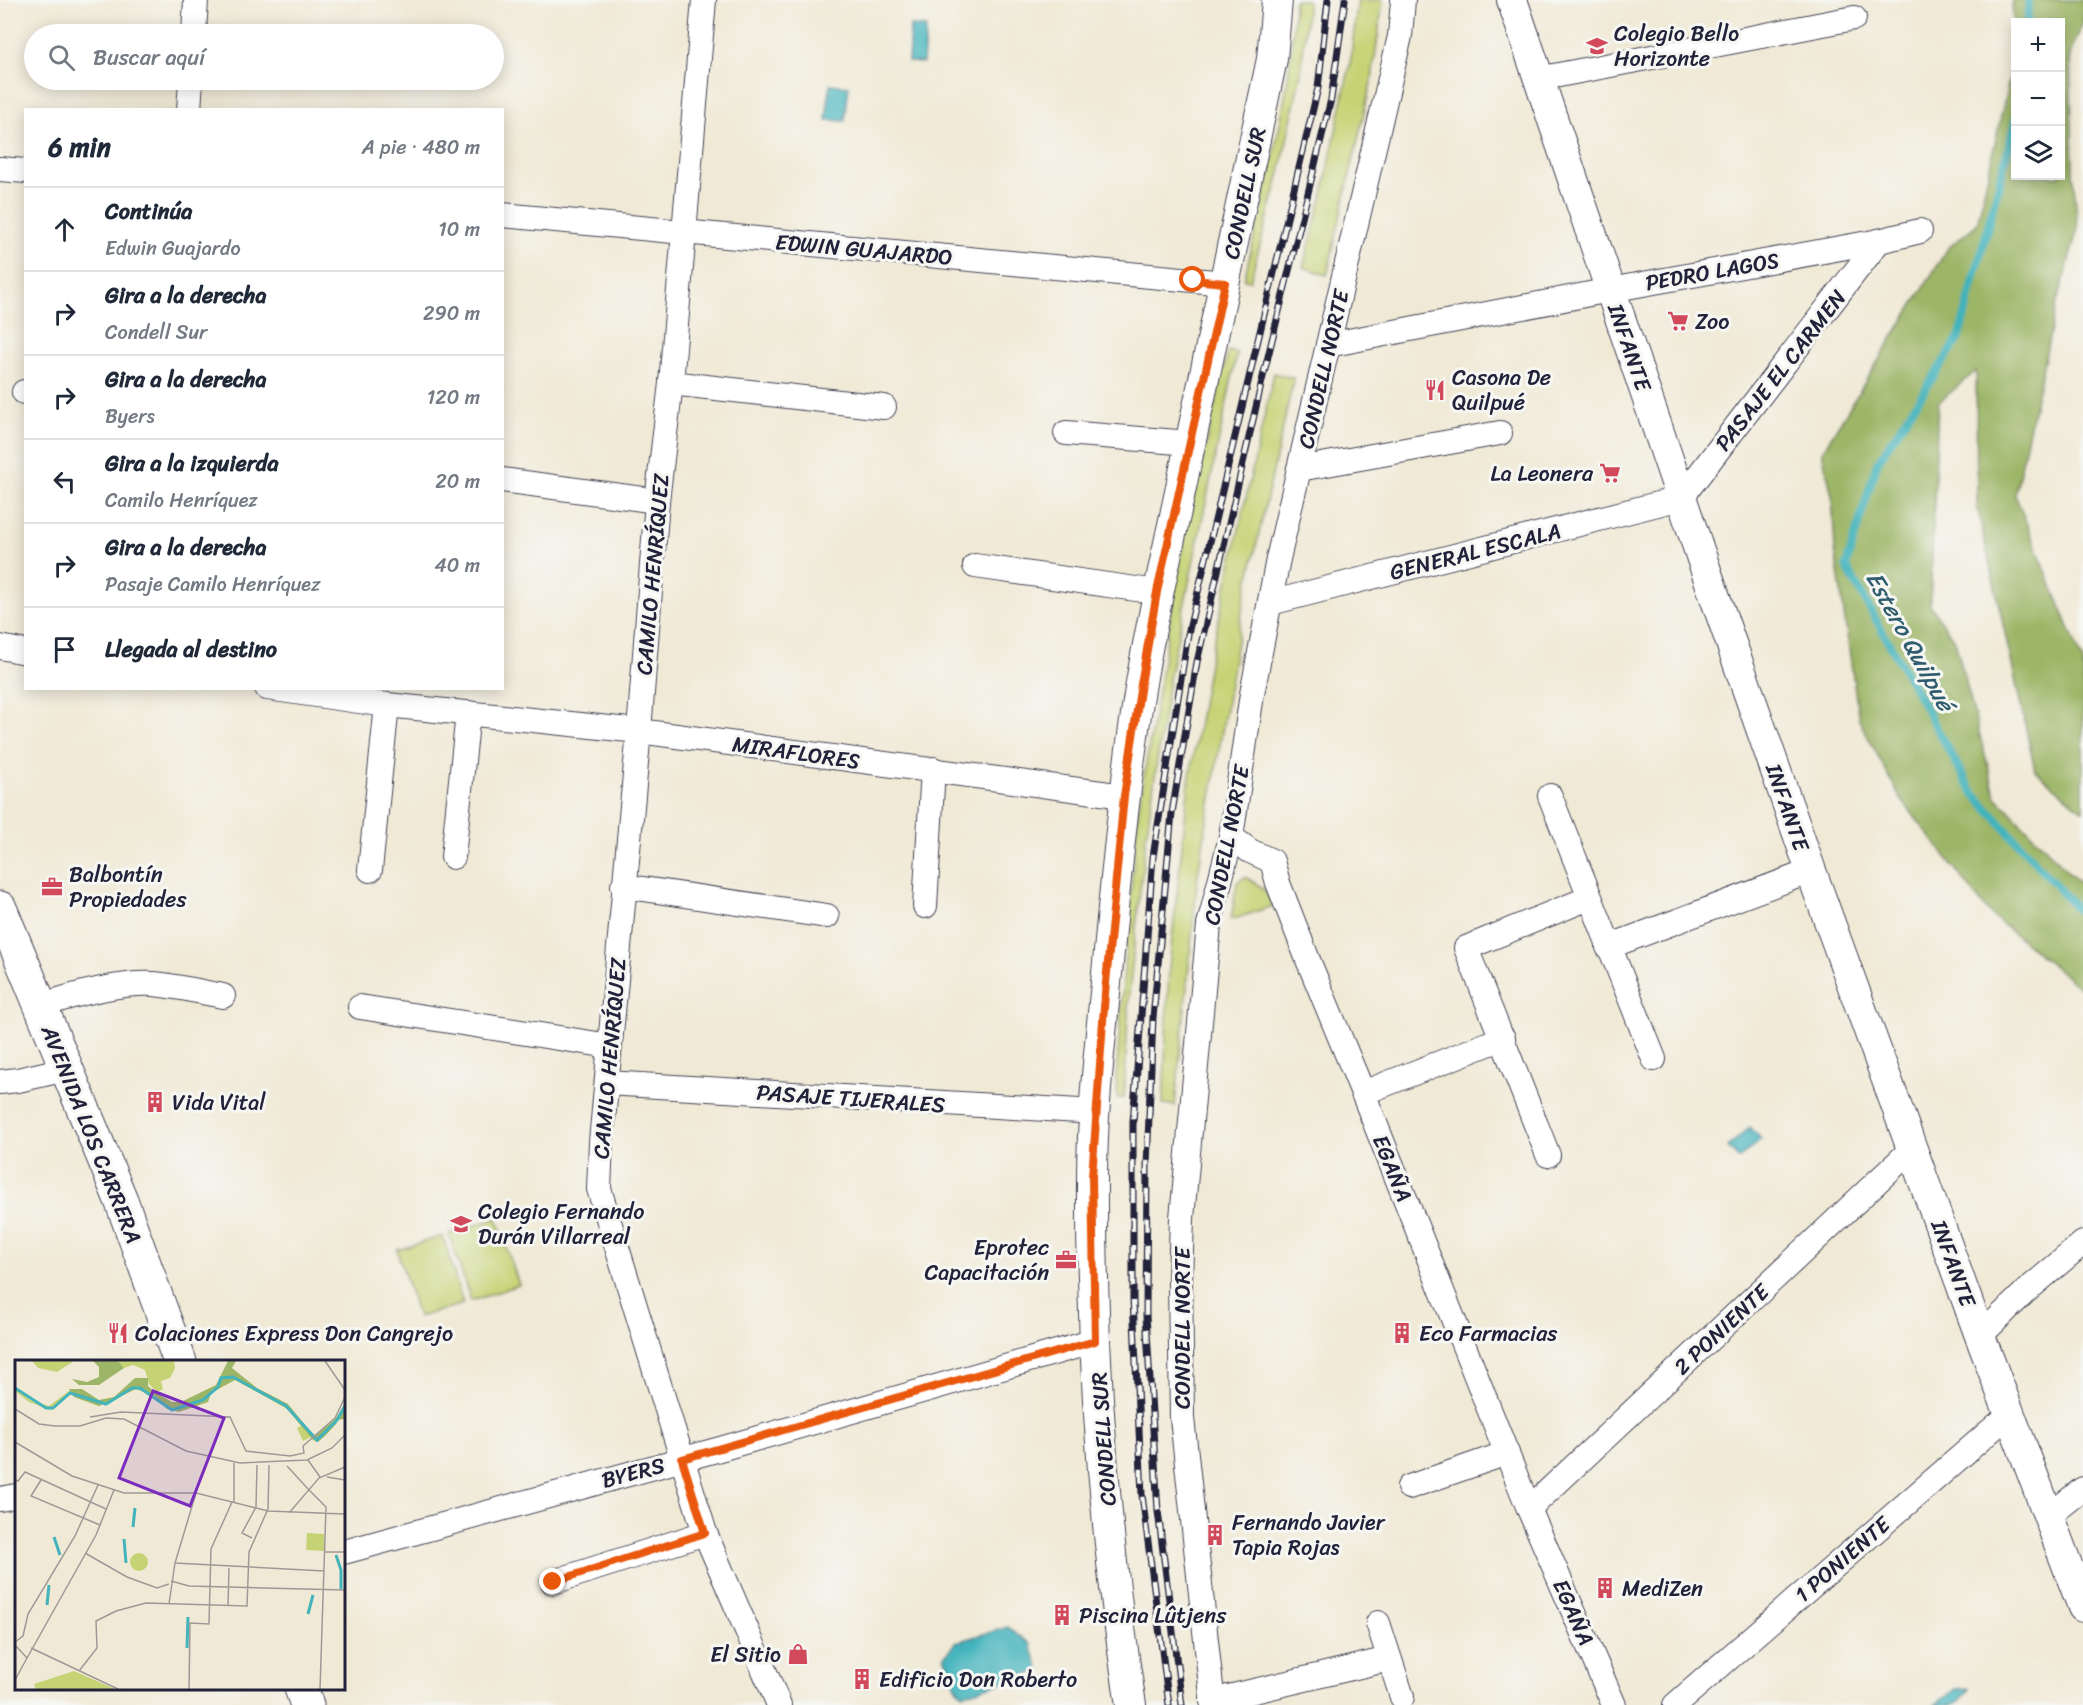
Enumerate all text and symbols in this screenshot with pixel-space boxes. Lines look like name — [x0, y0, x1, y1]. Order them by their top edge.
place label: Colegio Bello Horizonte — [1614, 14, 1739, 78]
map controls — [2011, 18, 2065, 180]
button: + — [2011, 18, 2065, 72]
search box — [24, 24, 504, 90]
school or university icon: Colegio Bello Horizonte — [1585, 34, 1609, 58]
text: Buscar aquí — [93, 38, 205, 77]
icon: search — [45, 41, 78, 74]
button: − — [2011, 72, 2065, 126]
text: 6 min — [48, 124, 111, 170]
street label: CONDELL SUR — [1211, 124, 1277, 263]
button: layers — [2011, 126, 2065, 180]
text: A pie · 480 m — [362, 130, 480, 165]
text: Continúa — [105, 192, 192, 231]
text: 10 m — [438, 212, 480, 247]
icon: ahead — [48, 213, 81, 246]
street label: EDWIN GUAJARDO — [774, 222, 954, 277]
text: Edwin Guajardo — [105, 231, 241, 266]
street label: PEDRO LAGOS — [1642, 241, 1782, 302]
route start — [1179, 266, 1205, 292]
text: Gira a la derecha — [105, 276, 266, 315]
street label: PASAJE EL CARMEN — [1704, 280, 1857, 460]
street label: CONDELL NORTE — [1286, 284, 1361, 452]
text: 290 m — [423, 296, 480, 331]
icon: right — [48, 297, 81, 330]
street label: INFANTE — [1596, 297, 1663, 398]
place label: Zoo — [1695, 302, 1729, 341]
supermarket icon: Zoo — [1666, 309, 1690, 333]
text: Condell Sur — [105, 315, 207, 350]
place label: Casona De Quilpué — [1452, 358, 1551, 422]
text: Gira a la derecha — [105, 360, 266, 399]
restaurant icon: Casona De Quilpué — [1423, 378, 1447, 402]
text: 120 m — [427, 380, 480, 415]
icon: right — [48, 381, 81, 414]
text: Byers — [105, 399, 155, 434]
text: Gira a la izquierda — [105, 444, 278, 483]
place label: La Leonera — [1490, 454, 1594, 493]
supermarket icon: La Leonera — [1598, 461, 1622, 485]
text: 20 m — [435, 464, 480, 499]
icon: left — [48, 465, 81, 498]
street label: CAMILO HENRÍQUEZ — [624, 471, 681, 677]
text: Camilo Henríquez — [105, 483, 258, 518]
street label: GENERAL ESCALA — [1386, 511, 1565, 592]
text: Gira a la derecha — [105, 528, 266, 567]
text: 40 m — [434, 548, 480, 583]
icon: right — [48, 549, 81, 582]
water label: Estero Quilpué — [1854, 563, 1968, 722]
text: Pasaje Camilo Henríquez — [105, 567, 321, 602]
text: Llegada al destino — [105, 630, 277, 669]
icon: arrive — [48, 633, 81, 666]
street label: MIRAFLORES — [730, 724, 862, 781]
street label: INFANTE — [1754, 757, 1821, 858]
street label: CONDELL NORTE — [1192, 760, 1261, 928]
place label: Balbontín Propiedades — [69, 855, 187, 919]
office icon: Balbontín Propiedades — [40, 875, 64, 899]
street label: CAMILO HENRÍQUEZ — [581, 955, 638, 1161]
street label: AVENIDA LOS CARRERA — [29, 1018, 153, 1250]
street label: PASAJE TIJERALES — [755, 1072, 947, 1125]
place label: Vida Vital — [172, 1083, 266, 1122]
building icon: Vida Vital — [143, 1090, 167, 1114]
street label: EGAÑA — [1361, 1129, 1424, 1208]
place label: Colegio Fernando Durán Villarreal — [478, 1192, 644, 1256]
school or university icon: Colegio Fernando Durán Villarreal — [449, 1212, 473, 1236]
street label: INFANTE — [1919, 1213, 1988, 1314]
place label: Eprotec Capacitación — [925, 1228, 1049, 1292]
street label: CONDELL NORTE — [1163, 1245, 1202, 1409]
office icon: Eprotec Capacitación — [1054, 1248, 1078, 1272]
street label: 2 PONIENTE — [1664, 1273, 1780, 1385]
place label: Colaciones Express Don Cangrejo — [135, 1314, 453, 1353]
place label: Eco Farmacias — [1419, 1314, 1558, 1353]
restaurant icon: Colaciones Express Don Cangrejo — [106, 1321, 130, 1345]
building icon: Eco Farmacias — [1390, 1321, 1414, 1345]
inset map — [15, 1360, 345, 1690]
street label: CONDELL SUR — [1079, 1371, 1128, 1507]
street label: BYERS — [597, 1445, 669, 1500]
place label: Fernando Javier Tapia Rojas — [1232, 1503, 1386, 1567]
street label: 1 PONIENTE — [1785, 1505, 1901, 1613]
building icon: Fernando Javier Tapia Rojas — [1203, 1523, 1227, 1547]
route end — [539, 1568, 565, 1594]
place label: MediZen — [1622, 1569, 1703, 1608]
street label: EGAÑA — [1542, 1572, 1606, 1652]
building icon: MediZen — [1593, 1576, 1617, 1600]
place label: Piscina Lûtjens — [1079, 1596, 1227, 1635]
building icon: Piscina Lûtjens — [1050, 1603, 1074, 1627]
place label: El Sitio — [710, 1635, 781, 1674]
shop icon: El Sitio — [786, 1642, 810, 1666]
place label: Edificio Don Roberto — [879, 1660, 1077, 1699]
building icon: Edificio Don Roberto — [850, 1667, 874, 1691]

